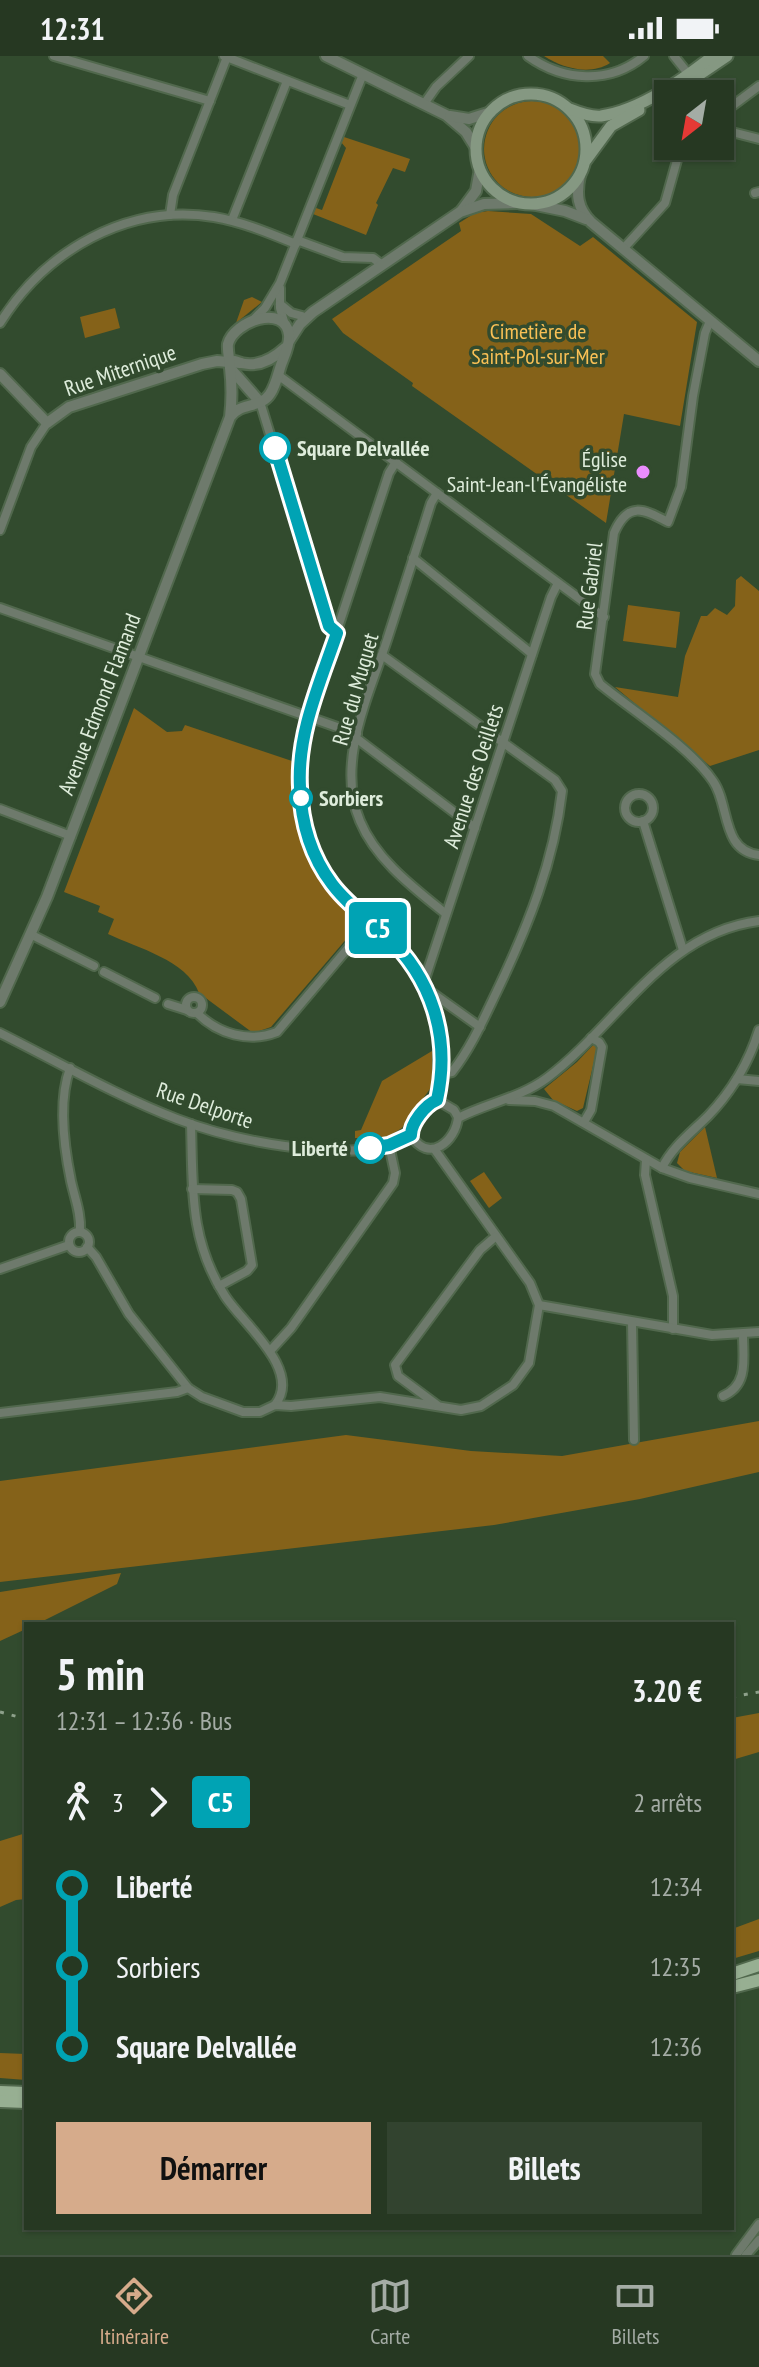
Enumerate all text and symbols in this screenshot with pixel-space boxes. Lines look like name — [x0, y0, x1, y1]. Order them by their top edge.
text: 12:31 — [40, 9, 105, 48]
north arrow — [654, 80, 734, 160]
map controls — [654, 80, 734, 160]
park label: Cimetière de Saint-Pol-sur-Mer — [471, 317, 605, 370]
street label: Rue Miternique — [60, 338, 180, 402]
marker: Square Delvallée — [260, 433, 290, 463]
place label: Square Delvallée — [297, 434, 430, 462]
place label: Église Saint-Jean-l'Évangéliste — [447, 445, 627, 498]
marker: Église Saint-Jean-l'Évangéliste — [634, 463, 652, 481]
street label: Rue Gabriel — [570, 540, 608, 631]
street label: Avenue Edmond Flamand — [51, 609, 147, 799]
street label: Rue du Muguet — [326, 630, 384, 748]
street label: Avenue des Oeillets — [437, 700, 509, 852]
place label: Sorbiers — [319, 784, 383, 812]
marker: Sorbiers — [290, 787, 312, 809]
line badge: C5 — [342, 902, 414, 954]
text: C5 — [365, 909, 391, 946]
street label: Rue Delporte — [153, 1075, 257, 1135]
marker: Liberté — [355, 1133, 385, 1163]
place label: Liberté — [292, 1134, 348, 1162]
text: 5 min — [56, 1645, 145, 1702]
text: 3.20 € — [632, 1671, 702, 1710]
text: 12:31 – 12:36 · Bus — [56, 1704, 232, 1737]
icon: walk — [56, 1780, 100, 1824]
icon: forward — [136, 1780, 180, 1824]
text: C5 — [208, 1783, 234, 1820]
text: 3 — [112, 1786, 124, 1819]
text: 2 arrêts — [633, 1786, 702, 1819]
text: Liberté — [116, 1867, 193, 1906]
text: 12:34 — [650, 1870, 702, 1903]
text: Sorbiers — [116, 1947, 200, 1986]
text: 12:35 — [650, 1950, 702, 1983]
text: Square Delvallée — [116, 2027, 297, 2066]
text: 12:36 — [650, 2030, 702, 2063]
button: Démarrer — [56, 2122, 371, 2214]
button: Billets — [387, 2122, 702, 2214]
tab: Itinéraire — [100, 2274, 169, 2350]
tab: Carte — [368, 2274, 412, 2350]
tab: Billets — [611, 2274, 659, 2350]

